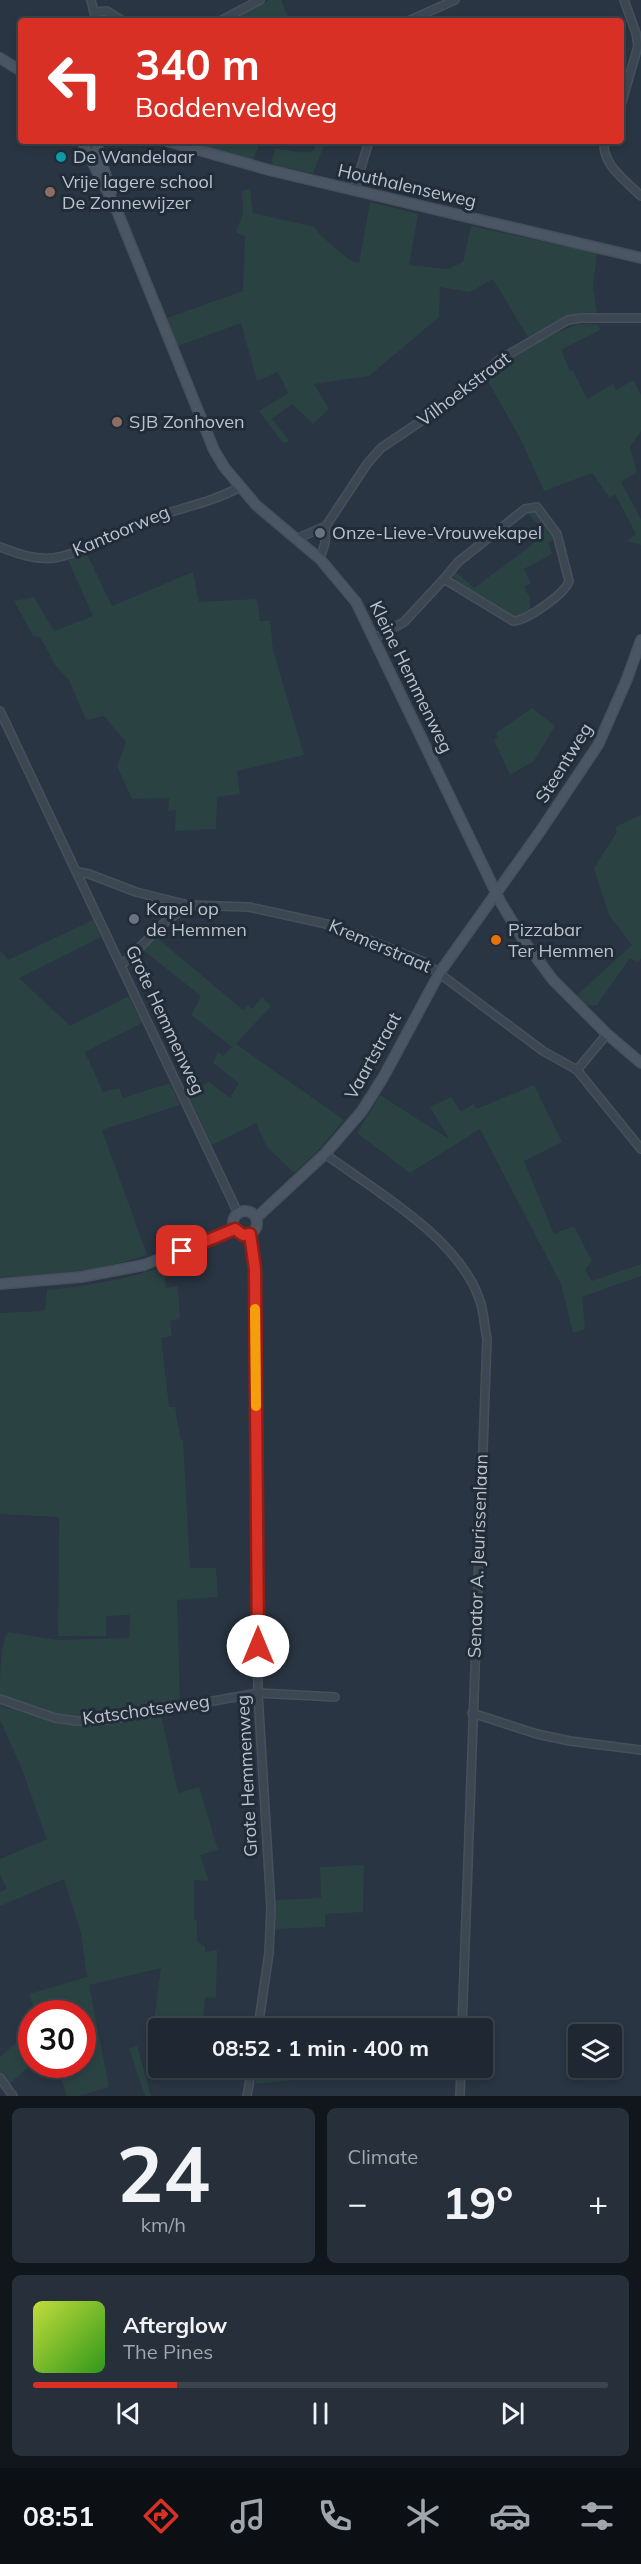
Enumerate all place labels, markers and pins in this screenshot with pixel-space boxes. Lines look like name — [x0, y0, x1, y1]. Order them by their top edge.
place label: De Wandelaar — [73, 145, 195, 168]
marker: De Wandelaar — [54, 150, 68, 164]
place label: Vrije lagere school De Zonnewijzer — [62, 170, 213, 214]
marker: Vrije lagere school De Zonnewijzer — [43, 185, 57, 199]
place label: SJB Zonhoven — [129, 410, 245, 433]
marker: SJB Zonhoven — [110, 415, 124, 429]
place label: Onze-Lieve-Vrouwekapel — [332, 521, 542, 544]
marker: Onze-Lieve-Vrouwekapel — [313, 526, 327, 540]
place label: Kapel op de Hemmen — [146, 897, 247, 941]
marker: Kapel op de Hemmen — [127, 912, 141, 926]
place label: Pizzabar Ter Hemmen — [508, 918, 614, 962]
marker: Pizzabar Ter Hemmen — [489, 933, 503, 947]
pin — [156, 1225, 207, 1276]

